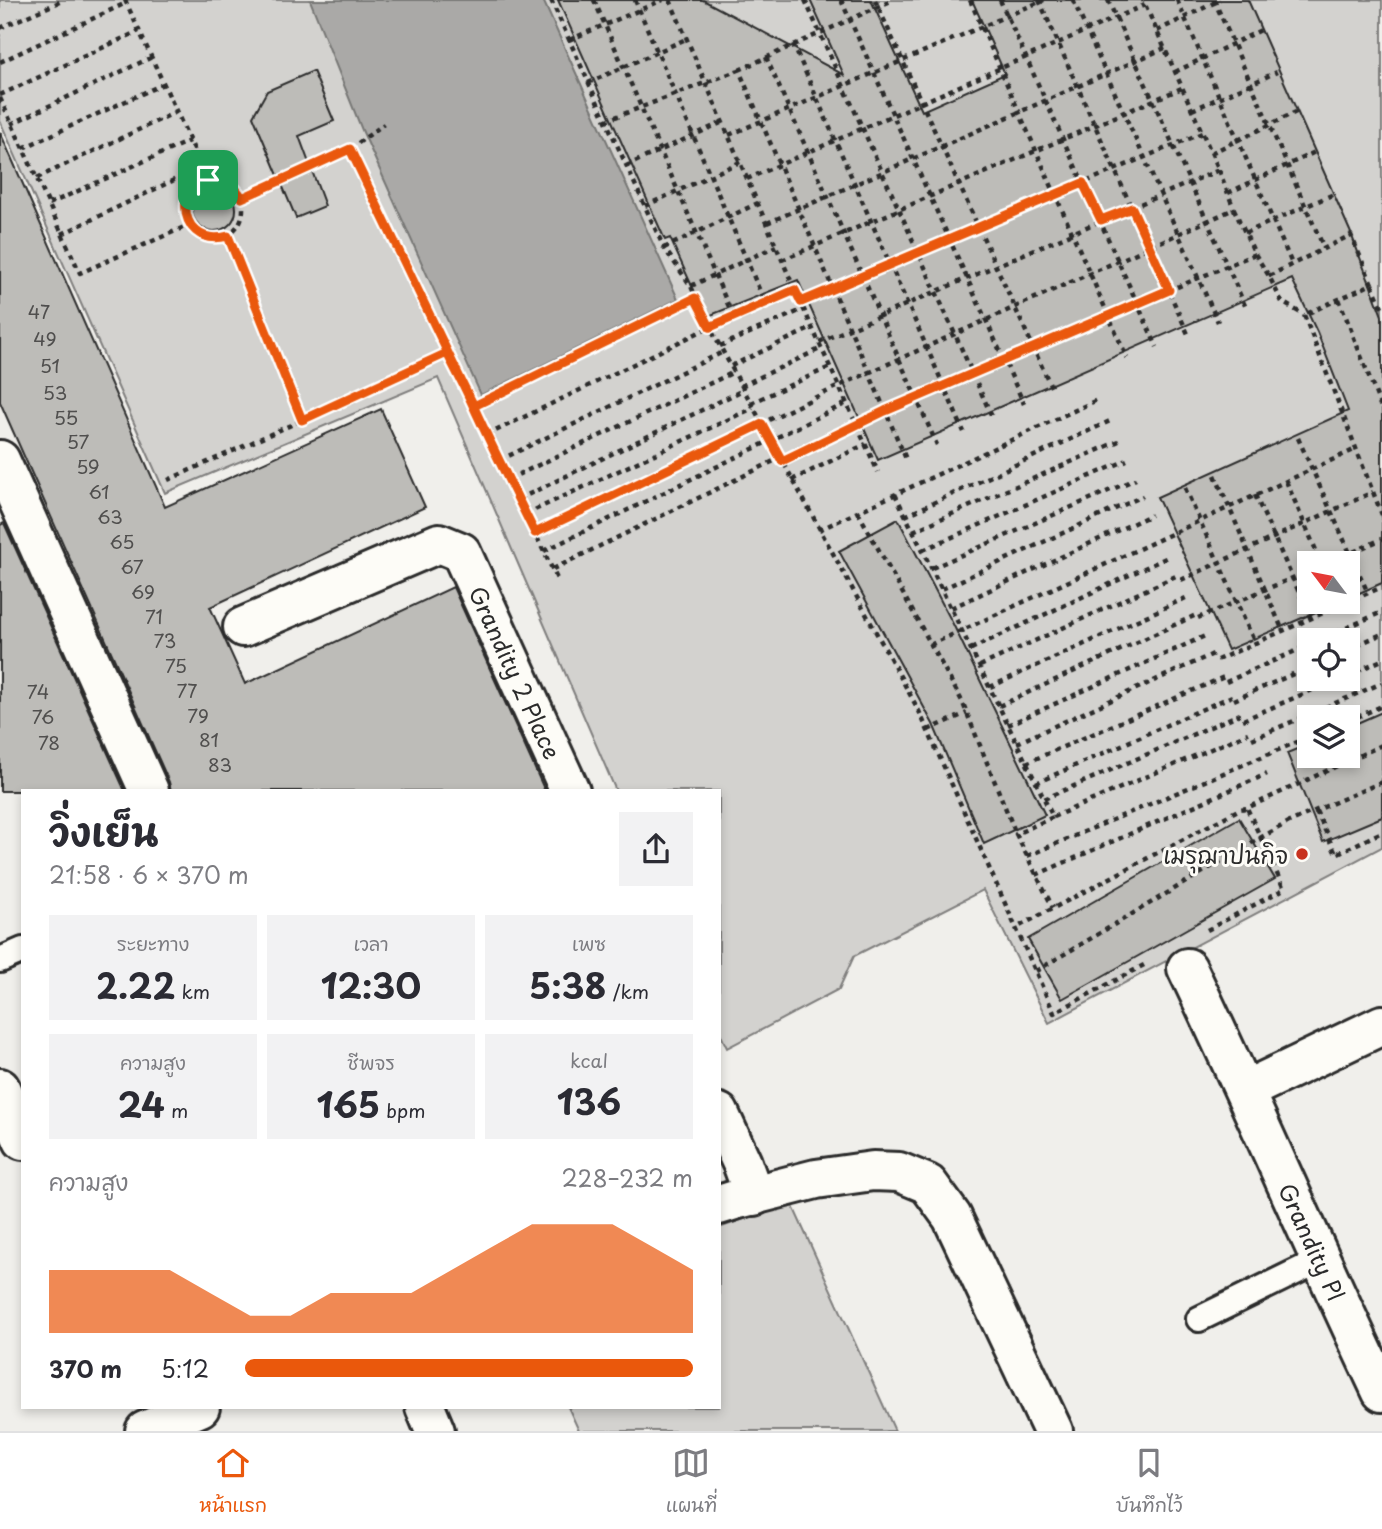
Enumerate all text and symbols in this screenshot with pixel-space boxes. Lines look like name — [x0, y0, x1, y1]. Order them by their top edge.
pin — [178, 150, 238, 210]
icon: arrive — [189, 161, 227, 199]
house number: 47 — [28, 297, 50, 325]
house number: 49 — [33, 324, 57, 352]
house number: 51 — [40, 351, 60, 379]
house number: 53 — [43, 378, 67, 406]
house number: 55 — [54, 403, 78, 431]
house number: 57 — [67, 427, 90, 455]
house number: 59 — [76, 452, 100, 480]
house number: 61 — [88, 477, 110, 505]
house number: 63 — [97, 502, 123, 530]
house number: 65 — [109, 527, 135, 555]
north arrow — [1297, 551, 1360, 614]
map controls — [1297, 551, 1360, 768]
house number: 67 — [120, 552, 144, 580]
house number: 69 — [131, 577, 155, 605]
street label: Grandity 2 Place — [461, 580, 570, 764]
house number: 71 — [145, 602, 163, 630]
house number: 73 — [154, 626, 176, 654]
button: locate — [1297, 628, 1360, 691]
house number: 75 — [165, 651, 187, 679]
house number: 77 — [177, 676, 197, 704]
house number: 74 — [27, 677, 49, 705]
house number: 79 — [187, 701, 209, 729]
house number: 76 — [32, 702, 54, 730]
button: layers — [1297, 705, 1360, 768]
house number: 81 — [199, 725, 219, 753]
house number: 78 — [38, 728, 60, 756]
house number: 83 — [208, 750, 232, 778]
text: วิ่งเย็น — [49, 802, 158, 859]
button: share — [619, 812, 693, 886]
place label: เมรุฌาปนกิจ — [1163, 837, 1288, 874]
marker: เมรุฌาปนกิจ — [1294, 846, 1310, 862]
text: 21:58 · 6 × 370 m — [49, 857, 249, 892]
text: ระยะทาง — [117, 929, 189, 957]
text: เวลา — [353, 929, 389, 957]
text: เพซ — [572, 929, 606, 957]
text: 2.22 — [96, 958, 175, 1011]
text: 12:30 — [321, 958, 421, 1011]
text: 5:38 — [529, 958, 606, 1011]
text: km — [175, 977, 210, 1005]
text: /km — [606, 977, 649, 1005]
text: kcal — [570, 1046, 608, 1074]
text: ความสูง — [120, 1048, 186, 1076]
text: ชีพจร — [347, 1048, 395, 1076]
text: 136 — [557, 1074, 621, 1127]
text: 24 — [118, 1077, 165, 1130]
text: 165 — [316, 1077, 380, 1130]
text: m — [165, 1096, 188, 1124]
text: bpm — [380, 1096, 426, 1124]
text: 228–232 m — [561, 1160, 693, 1195]
text: ความสูง — [49, 1164, 128, 1199]
street label: Grandity Pl — [1271, 1177, 1355, 1306]
text: 370 m — [49, 1351, 122, 1386]
text: 5:12 — [161, 1351, 209, 1386]
tab: หน้าแรก — [199, 1444, 267, 1519]
tab: แผนที่ — [666, 1444, 717, 1519]
tab: บันทึกไว้ — [1116, 1444, 1183, 1519]

